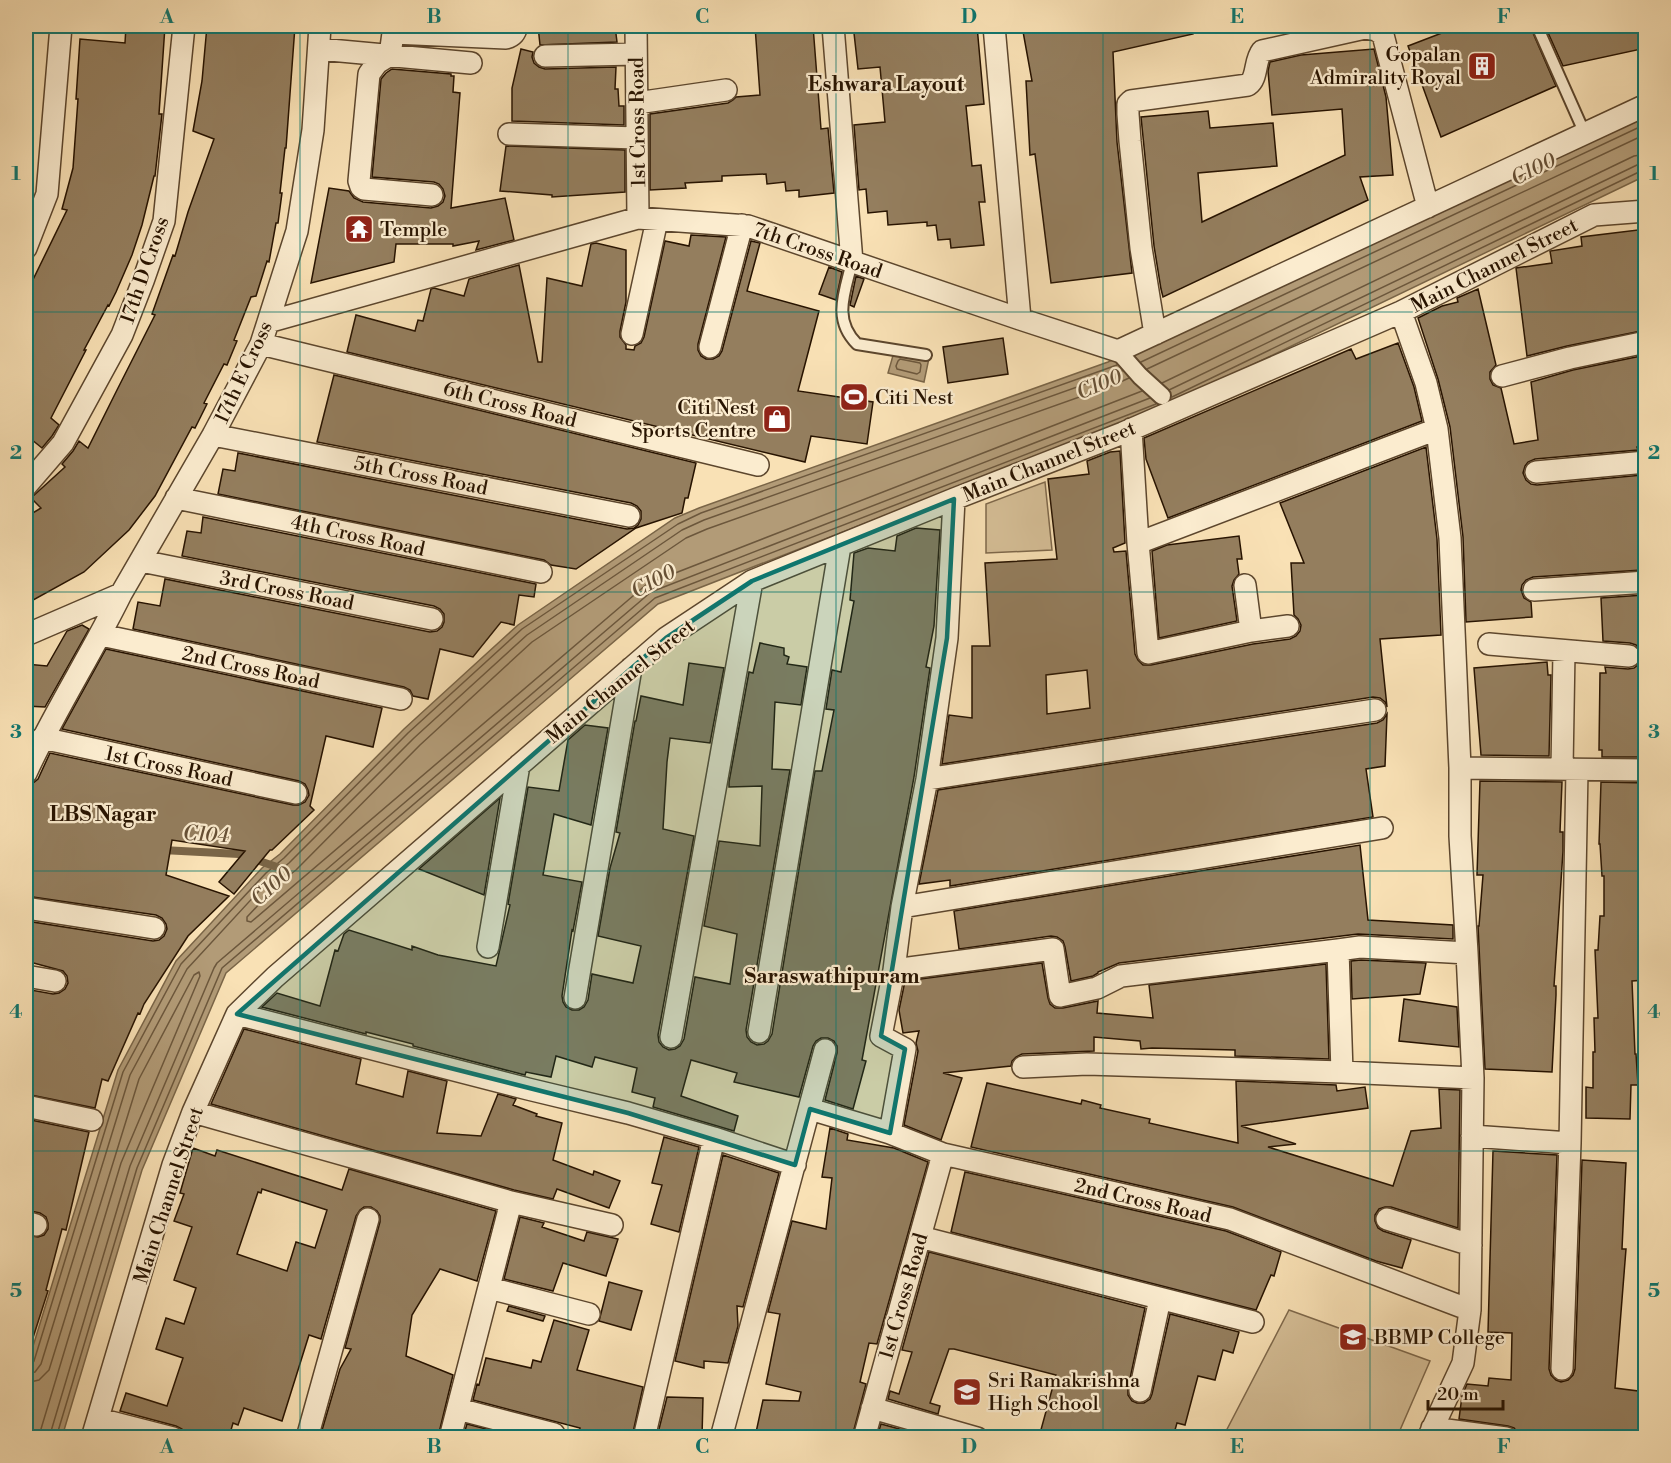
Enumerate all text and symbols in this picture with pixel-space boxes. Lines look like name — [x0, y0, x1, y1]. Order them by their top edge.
text: A — [159, 5, 175, 30]
text: B — [426, 5, 442, 30]
text: C — [695, 5, 709, 30]
text: D — [961, 5, 977, 30]
text: E — [1230, 5, 1244, 30]
text: F — [1497, 5, 1511, 30]
place label: Gopalan Admirality Royal — [1309, 43, 1461, 91]
building icon: Gopalan Admirality Royal — [1466, 50, 1498, 82]
street label: 1st Cross Road — [625, 56, 652, 187]
district label: Eshwara Layout — [808, 72, 965, 98]
water label: C100 — [1507, 147, 1561, 192]
text: 1 — [11, 162, 21, 187]
text: 1 — [1649, 162, 1659, 187]
temple icon: Temple — [343, 213, 375, 245]
street label: Main Channel Street — [1407, 213, 1583, 319]
street label: 17th D Cross — [115, 214, 175, 327]
place label: Temple — [380, 218, 447, 243]
street label: 7th Cross Road — [750, 218, 886, 285]
street label: 17th E Cross — [210, 318, 279, 428]
water label: C100 — [1073, 364, 1126, 406]
street label: 6th Cross Road — [440, 377, 580, 434]
sports icon: Citi Nest — [838, 381, 870, 413]
place label: Citi Nest — [875, 386, 954, 411]
place label: Citi Nest Sports Centre — [631, 396, 756, 444]
shop icon: Citi Nest Sports Centre — [761, 403, 793, 435]
street label: Main Channel Street — [959, 416, 1140, 509]
text: 2 — [10, 441, 22, 466]
text: 2 — [1648, 441, 1660, 466]
street label: 5th Cross Road — [352, 451, 490, 502]
street label: 4th Cross Road — [288, 510, 428, 563]
water label: C100 — [627, 559, 681, 605]
street label: 3rd Cross Road — [217, 566, 357, 617]
street label: Main Channel Street — [541, 614, 701, 750]
street label: 2nd Cross Road — [180, 642, 322, 695]
text: 3 — [10, 720, 22, 745]
text: 3 — [1648, 720, 1660, 745]
street label: 1st Cross Road — [102, 742, 236, 793]
district label: LBS Nagar — [49, 802, 157, 828]
water label: C104 — [182, 821, 230, 849]
water label: C100 — [245, 861, 298, 912]
district label: Saraswathipuram — [744, 964, 920, 990]
text: 4 — [9, 1000, 23, 1025]
text: 4 — [1647, 1000, 1661, 1025]
street label: Main Channel Street — [129, 1104, 210, 1287]
street label: 2nd Cross Road — [1072, 1174, 1214, 1230]
street label: 1st Cross Road — [874, 1230, 935, 1362]
text: 5 — [10, 1279, 22, 1304]
text: 5 — [1648, 1279, 1660, 1304]
school or university icon: BBMP College — [1337, 1321, 1369, 1353]
place label: BBMP College — [1373, 1326, 1505, 1351]
place label: Sri Ramakrishna High School — [988, 1369, 1141, 1417]
scale bar — [1428, 1373, 1503, 1411]
school or university icon: Sri Ramakrishna High School — [951, 1376, 983, 1408]
text: 20 m — [1437, 1383, 1479, 1406]
text: A — [159, 1435, 175, 1460]
text: B — [426, 1435, 442, 1460]
text: C — [695, 1435, 709, 1460]
text: D — [961, 1435, 977, 1460]
text: E — [1230, 1435, 1244, 1460]
text: F — [1497, 1435, 1511, 1460]

